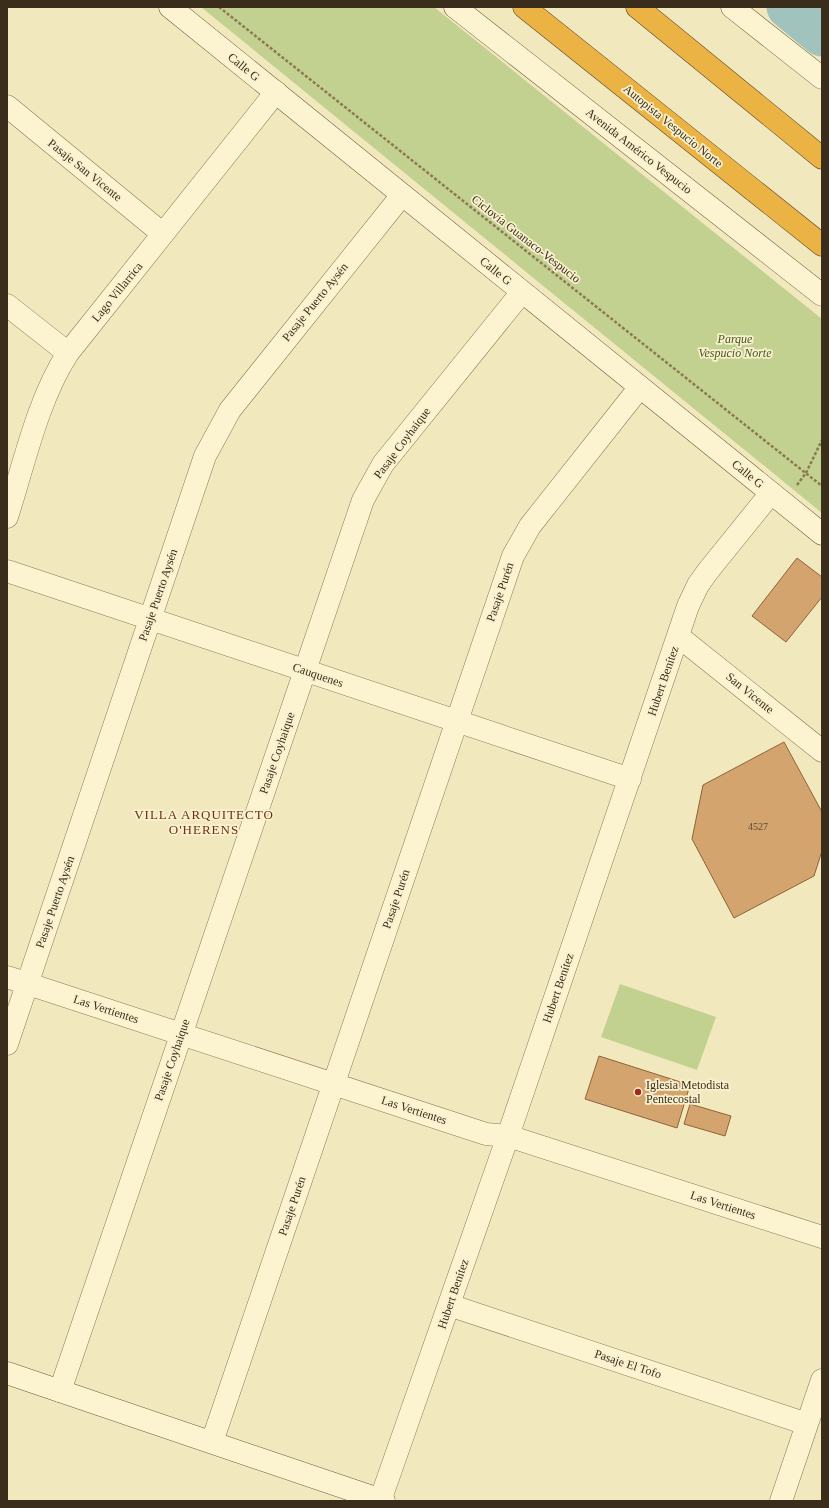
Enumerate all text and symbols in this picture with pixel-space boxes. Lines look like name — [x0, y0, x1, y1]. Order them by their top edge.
street label: Calle G — [225, 50, 263, 84]
street label: Autopista Vespucio Norte — [621, 82, 725, 170]
street label: Avenida Américo Vespucio — [583, 105, 695, 197]
street label: Pasaje San Vicente — [45, 136, 125, 204]
street label: Ciclovía Guanaco-Vespucio — [469, 192, 583, 286]
street label: Calle G — [477, 254, 515, 288]
street label: Lago Villarrica — [89, 259, 146, 325]
street label: Pasaje Puerto Aysén — [279, 260, 351, 344]
park label: Parque Vespucio Norte — [699, 332, 772, 360]
street label: Pasaje Coyhaique — [371, 405, 433, 481]
street label: Calle G — [729, 457, 767, 491]
street label: Pasaje Puerto Aysén — [136, 547, 180, 643]
street label: Pasaje Purén — [483, 561, 517, 623]
street label: Hubert Benítez — [645, 644, 681, 718]
street label: Cauquenes — [291, 660, 345, 690]
street label: San Vicente — [723, 670, 777, 716]
street label: Pasaje Coyhaique — [256, 710, 298, 796]
district label: VILLA ARQUITECTO O'HERENS — [134, 807, 274, 837]
house number: 4527 — [748, 821, 768, 832]
street label: Pasaje Puerto Aysén — [33, 854, 77, 950]
street label: Pasaje Purén — [379, 868, 413, 930]
street label: Hubert Benítez — [540, 951, 576, 1025]
street label: Las Vertientes — [71, 992, 141, 1026]
street label: Pasaje Coyhaique — [151, 1017, 193, 1103]
place label: Iglesia Metodista Pentecostal — [646, 1078, 730, 1106]
marker: Iglesia Metodista Pentecostal — [633, 1087, 643, 1097]
street label: Las Vertientes — [379, 1093, 449, 1127]
street label: Pasaje Purén — [275, 1175, 309, 1237]
street label: Las Vertientes — [688, 1188, 758, 1222]
street label: Hubert Benítez — [435, 1257, 471, 1331]
street label: Pasaje El Tofo — [593, 1347, 663, 1381]

